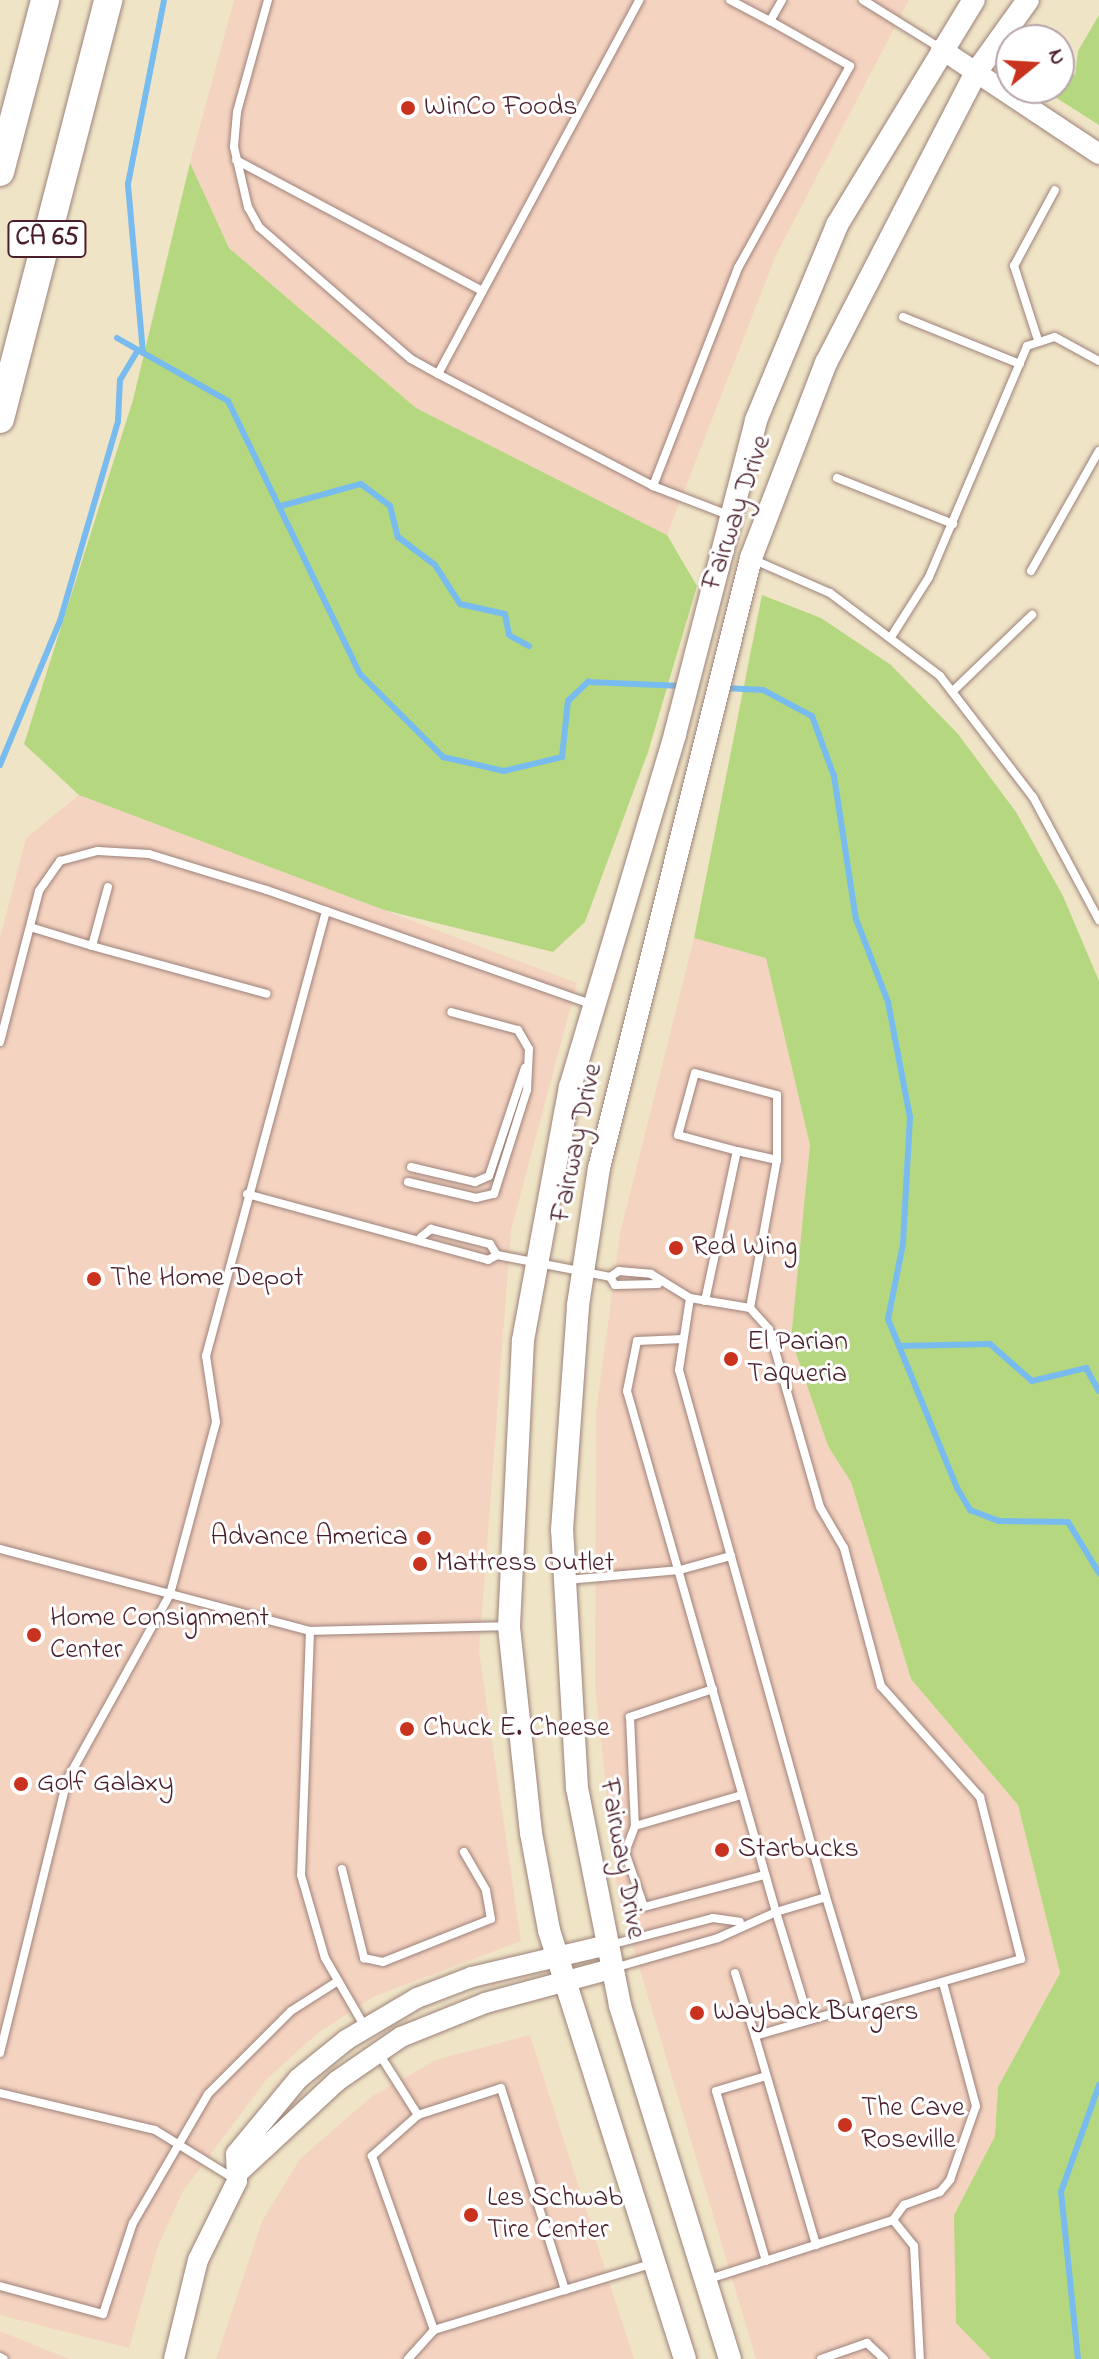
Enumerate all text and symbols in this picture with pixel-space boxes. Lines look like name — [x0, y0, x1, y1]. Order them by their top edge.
north arrow — [995, 24, 1075, 104]
text: N — [1038, 45, 1073, 69]
place label: WinCo Foods — [424, 91, 578, 125]
marker: WinCo Foods — [399, 99, 417, 117]
road number: CA 65 — [7, 217, 87, 261]
street label: Fairway Drive — [696, 431, 780, 595]
street label: Fairway Drive — [545, 1061, 611, 1225]
place label: Red Wing — [692, 1231, 797, 1265]
marker: Red Wing — [667, 1239, 685, 1257]
place label: The Home Depot — [110, 1262, 303, 1296]
marker: The Home Depot — [85, 1270, 103, 1288]
place label: El Parian Taqueria — [747, 1326, 848, 1392]
marker: El Parian Taqueria — [722, 1350, 740, 1368]
place label: Advance America — [211, 1521, 408, 1555]
marker: Advance America — [415, 1529, 433, 1547]
place label: Mattress Outlet — [436, 1547, 614, 1581]
marker: Mattress Outlet — [411, 1555, 429, 1573]
place label: Home Consignment Center — [50, 1602, 269, 1668]
marker: Home Consignment Center — [25, 1626, 43, 1644]
place label: Chuck E. Cheese — [423, 1712, 610, 1746]
marker: Chuck E. Cheese — [398, 1720, 416, 1738]
place label: Golf Galaxy — [37, 1767, 174, 1801]
marker: Golf Galaxy — [12, 1775, 30, 1793]
street label: Fairway Drive — [590, 1777, 652, 1941]
place label: Starbucks — [738, 1833, 859, 1867]
marker: Starbucks — [713, 1841, 731, 1859]
place label: Wayback Burgers — [713, 1996, 919, 2030]
marker: Wayback Burgers — [688, 2004, 706, 2022]
place label: The Cave Roseville — [861, 2092, 965, 2158]
marker: The Cave Roseville — [836, 2116, 854, 2134]
place label: Les Schwab Tire Center — [487, 2182, 623, 2248]
marker: Les Schwab Tire Center — [462, 2206, 480, 2224]

